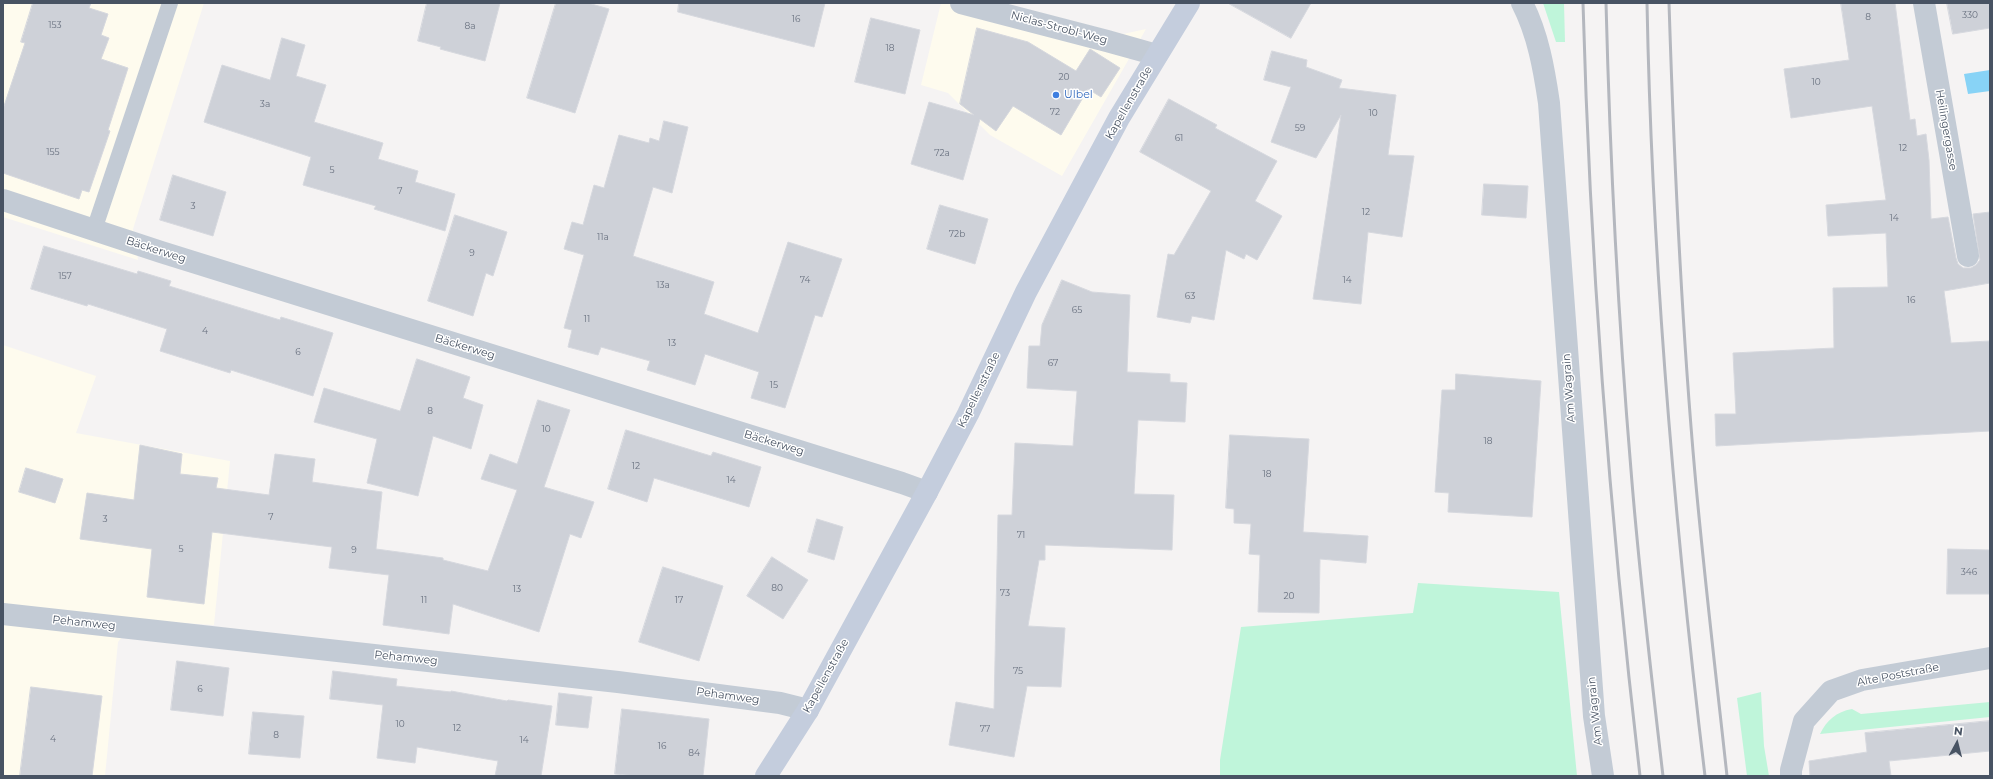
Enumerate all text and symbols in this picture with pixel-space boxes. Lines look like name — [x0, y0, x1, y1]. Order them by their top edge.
street label: Niclas-Strobl-Weg — [1009, 9, 1109, 47]
house number: 330 — [1962, 10, 1978, 20]
house number: 8 — [1865, 12, 1871, 22]
house number: 16 — [792, 14, 800, 24]
house number: 153 — [48, 20, 62, 30]
house number: 8a — [464, 21, 476, 31]
house number: 18 — [886, 43, 894, 53]
street label: Kapellenstraße — [1103, 64, 1155, 142]
house number: 20 — [1058, 72, 1070, 82]
house number: 10 — [1811, 77, 1821, 87]
place label: Ulbel — [1064, 88, 1093, 102]
street label: Heilingergasse — [1932, 89, 1960, 171]
marker: Ulbel — [1051, 90, 1061, 100]
house number: 3a — [260, 99, 270, 109]
house number: 72 — [1050, 107, 1060, 117]
house number: 10 — [1368, 108, 1378, 118]
house number: 59 — [1295, 123, 1305, 133]
house number: 61 — [1175, 133, 1183, 143]
house number: 12 — [1899, 143, 1907, 153]
house number: 155 — [46, 147, 60, 157]
house number: 72a — [934, 148, 950, 158]
house number: 5 — [329, 165, 335, 175]
house number: 7 — [397, 186, 403, 196]
house number: 3 — [190, 201, 196, 211]
house number: 12 — [1362, 207, 1370, 217]
house number: 14 — [1889, 213, 1899, 223]
house number: 72b — [949, 229, 965, 239]
house number: 11a — [597, 232, 609, 242]
street label: Bäckerweg — [124, 234, 188, 266]
house number: 9 — [469, 248, 475, 258]
house number: 157 — [58, 271, 72, 281]
house number: 74 — [800, 275, 810, 285]
house number: 14 — [1342, 275, 1352, 285]
house number: 13a — [656, 280, 670, 290]
house number: 63 — [1185, 291, 1195, 301]
house number: 16 — [1907, 295, 1915, 305]
house number: 65 — [1072, 305, 1082, 315]
house number: 11 — [584, 314, 590, 324]
house number: 4 — [202, 326, 208, 336]
street label: Bäckerweg — [433, 332, 497, 362]
house number: 13 — [668, 338, 676, 348]
house number: 6 — [295, 347, 301, 357]
street label: Kapellenstraße — [955, 350, 1003, 430]
street label: Am Wagrain — [1560, 353, 1578, 423]
house number: 67 — [1048, 358, 1058, 368]
house number: 15 — [770, 380, 778, 390]
house number: 8 — [427, 406, 433, 416]
house number: 10 — [541, 424, 551, 434]
street label: Bäckerweg — [742, 428, 806, 458]
house number: 18 — [1484, 436, 1492, 446]
house number: 12 — [632, 461, 640, 471]
house number: 18 — [1263, 469, 1271, 479]
house number: 14 — [726, 475, 736, 485]
house number: 7 — [268, 512, 274, 522]
house number: 3 — [102, 514, 108, 524]
house number: 71 — [1017, 530, 1025, 540]
house number: 5 — [178, 544, 184, 554]
house number: 9 — [351, 545, 357, 555]
house number: 346 — [1961, 567, 1977, 577]
house number: 80 — [771, 583, 783, 593]
house number: 13 — [513, 584, 521, 594]
house number: 73 — [1000, 588, 1010, 598]
house number: 20 — [1283, 591, 1295, 601]
house number: 11 — [421, 595, 427, 605]
house number: 17 — [675, 595, 683, 605]
street label: Pehamweg — [52, 613, 116, 633]
street label: Kapellenstraße — [800, 637, 852, 715]
street label: Pehamweg — [374, 648, 438, 668]
street label: Alte Poststraße — [1856, 661, 1940, 689]
house number: 75 — [1013, 666, 1023, 676]
street label: Am Wagrain — [1585, 676, 1605, 746]
house number: 6 — [197, 684, 203, 694]
street label: Pehamweg — [696, 685, 760, 707]
house number: 10 — [395, 719, 405, 729]
house number: 12 — [453, 723, 461, 733]
north arrow — [1937, 723, 1977, 763]
house number: 77 — [980, 724, 990, 734]
text: N — [1953, 724, 1964, 739]
house number: 8 — [273, 730, 279, 740]
house number: 4 — [50, 734, 56, 744]
house number: 14 — [519, 735, 529, 745]
house number: 16 — [658, 741, 666, 751]
house number: 84 — [688, 748, 700, 758]

